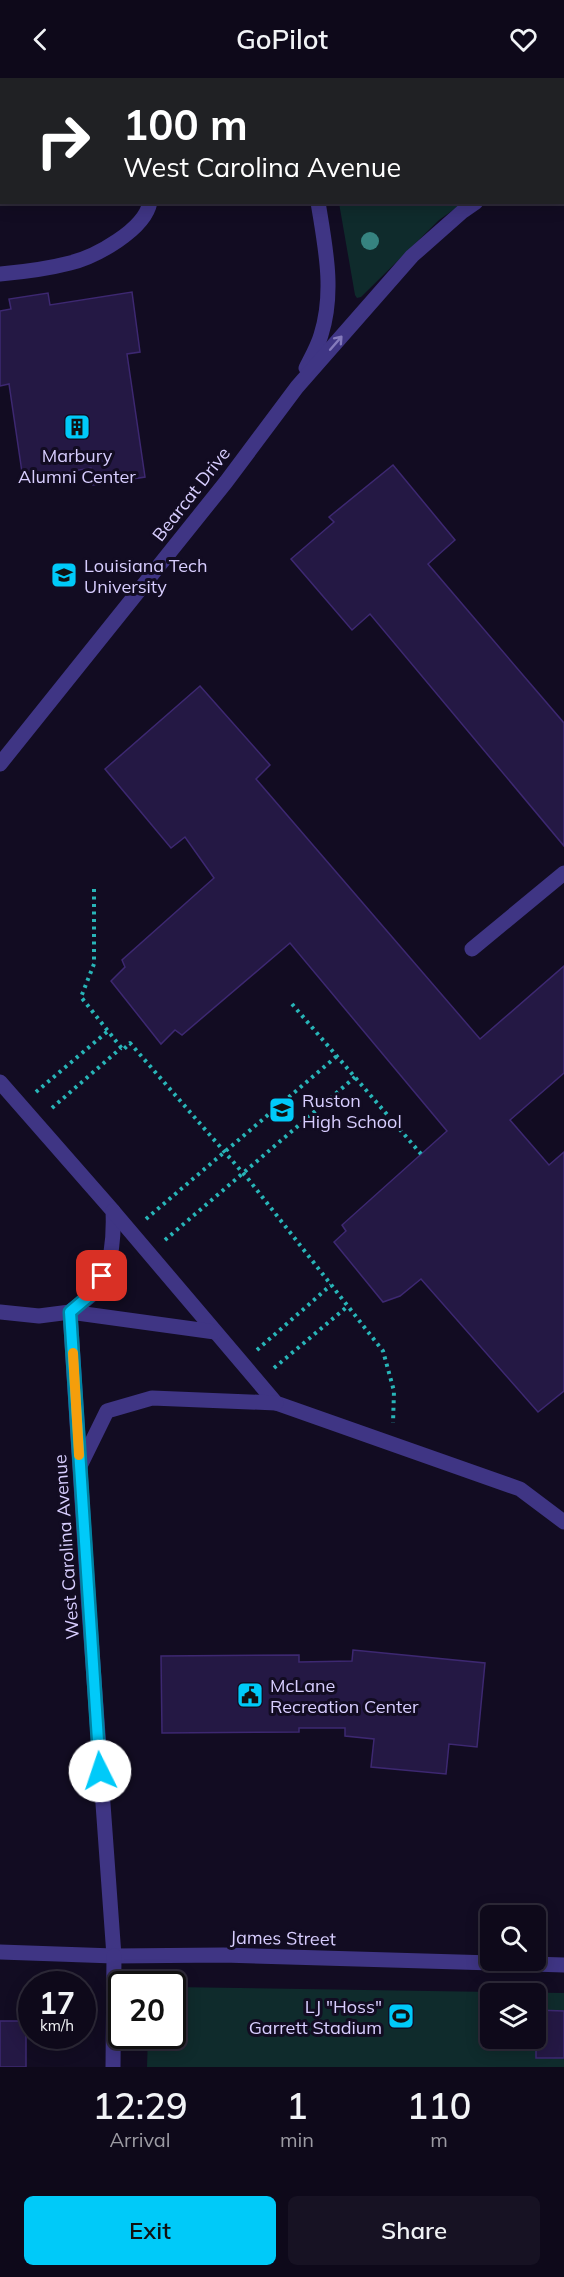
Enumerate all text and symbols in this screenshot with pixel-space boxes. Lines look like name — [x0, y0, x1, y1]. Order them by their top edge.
text: GoPilot — [236, 22, 328, 56]
icon: back — [24, 23, 57, 56]
icon: heart — [507, 23, 540, 56]
text: 100 m — [123, 98, 248, 151]
icon: right — [24, 102, 102, 180]
text: West Carolina Avenue — [123, 150, 401, 184]
one-way arrow — [329, 335, 342, 351]
building icon: Marbury Alumni Center — [62, 412, 92, 442]
street label: Bearcat Drive — [147, 442, 235, 546]
place label: Marbury Alumni Center — [18, 444, 136, 488]
place label: Louisiana Tech University — [84, 554, 207, 598]
school or university icon: Louisiana Tech University — [49, 560, 79, 590]
place label: Ruston High School — [302, 1089, 402, 1133]
school or university icon: Ruston High School — [267, 1095, 297, 1125]
pin — [76, 1250, 127, 1301]
icon: arrive — [85, 1259, 118, 1292]
street label: West Carolina Avenue — [48, 1454, 84, 1640]
place label: McLane Recreation Center — [270, 1674, 419, 1718]
public building icon: McLane Recreation Center — [235, 1680, 265, 1710]
position arrow — [68, 1739, 132, 1803]
map controls — [480, 1905, 546, 2049]
button: search — [480, 1905, 546, 1971]
street label: James Street — [230, 1926, 336, 1950]
speed limit sign: 20 — [108, 1971, 186, 2049]
button: layers — [480, 1983, 546, 2049]
text: 17 — [39, 1984, 75, 2022]
place label: LJ "Hoss" Garrett Stadium — [249, 1995, 382, 2039]
sports icon: LJ "Hoss" Garrett Stadium — [386, 2001, 416, 2031]
text: km/h — [40, 2016, 74, 2035]
text: 12:29 — [93, 2083, 187, 2128]
text: 1 — [286, 2083, 308, 2128]
text: 110 — [407, 2083, 471, 2128]
text: Arrival — [109, 2127, 171, 2152]
text: min — [280, 2127, 314, 2152]
text: m — [430, 2127, 448, 2152]
button: Exit — [24, 2196, 276, 2265]
button: Share — [288, 2196, 540, 2265]

